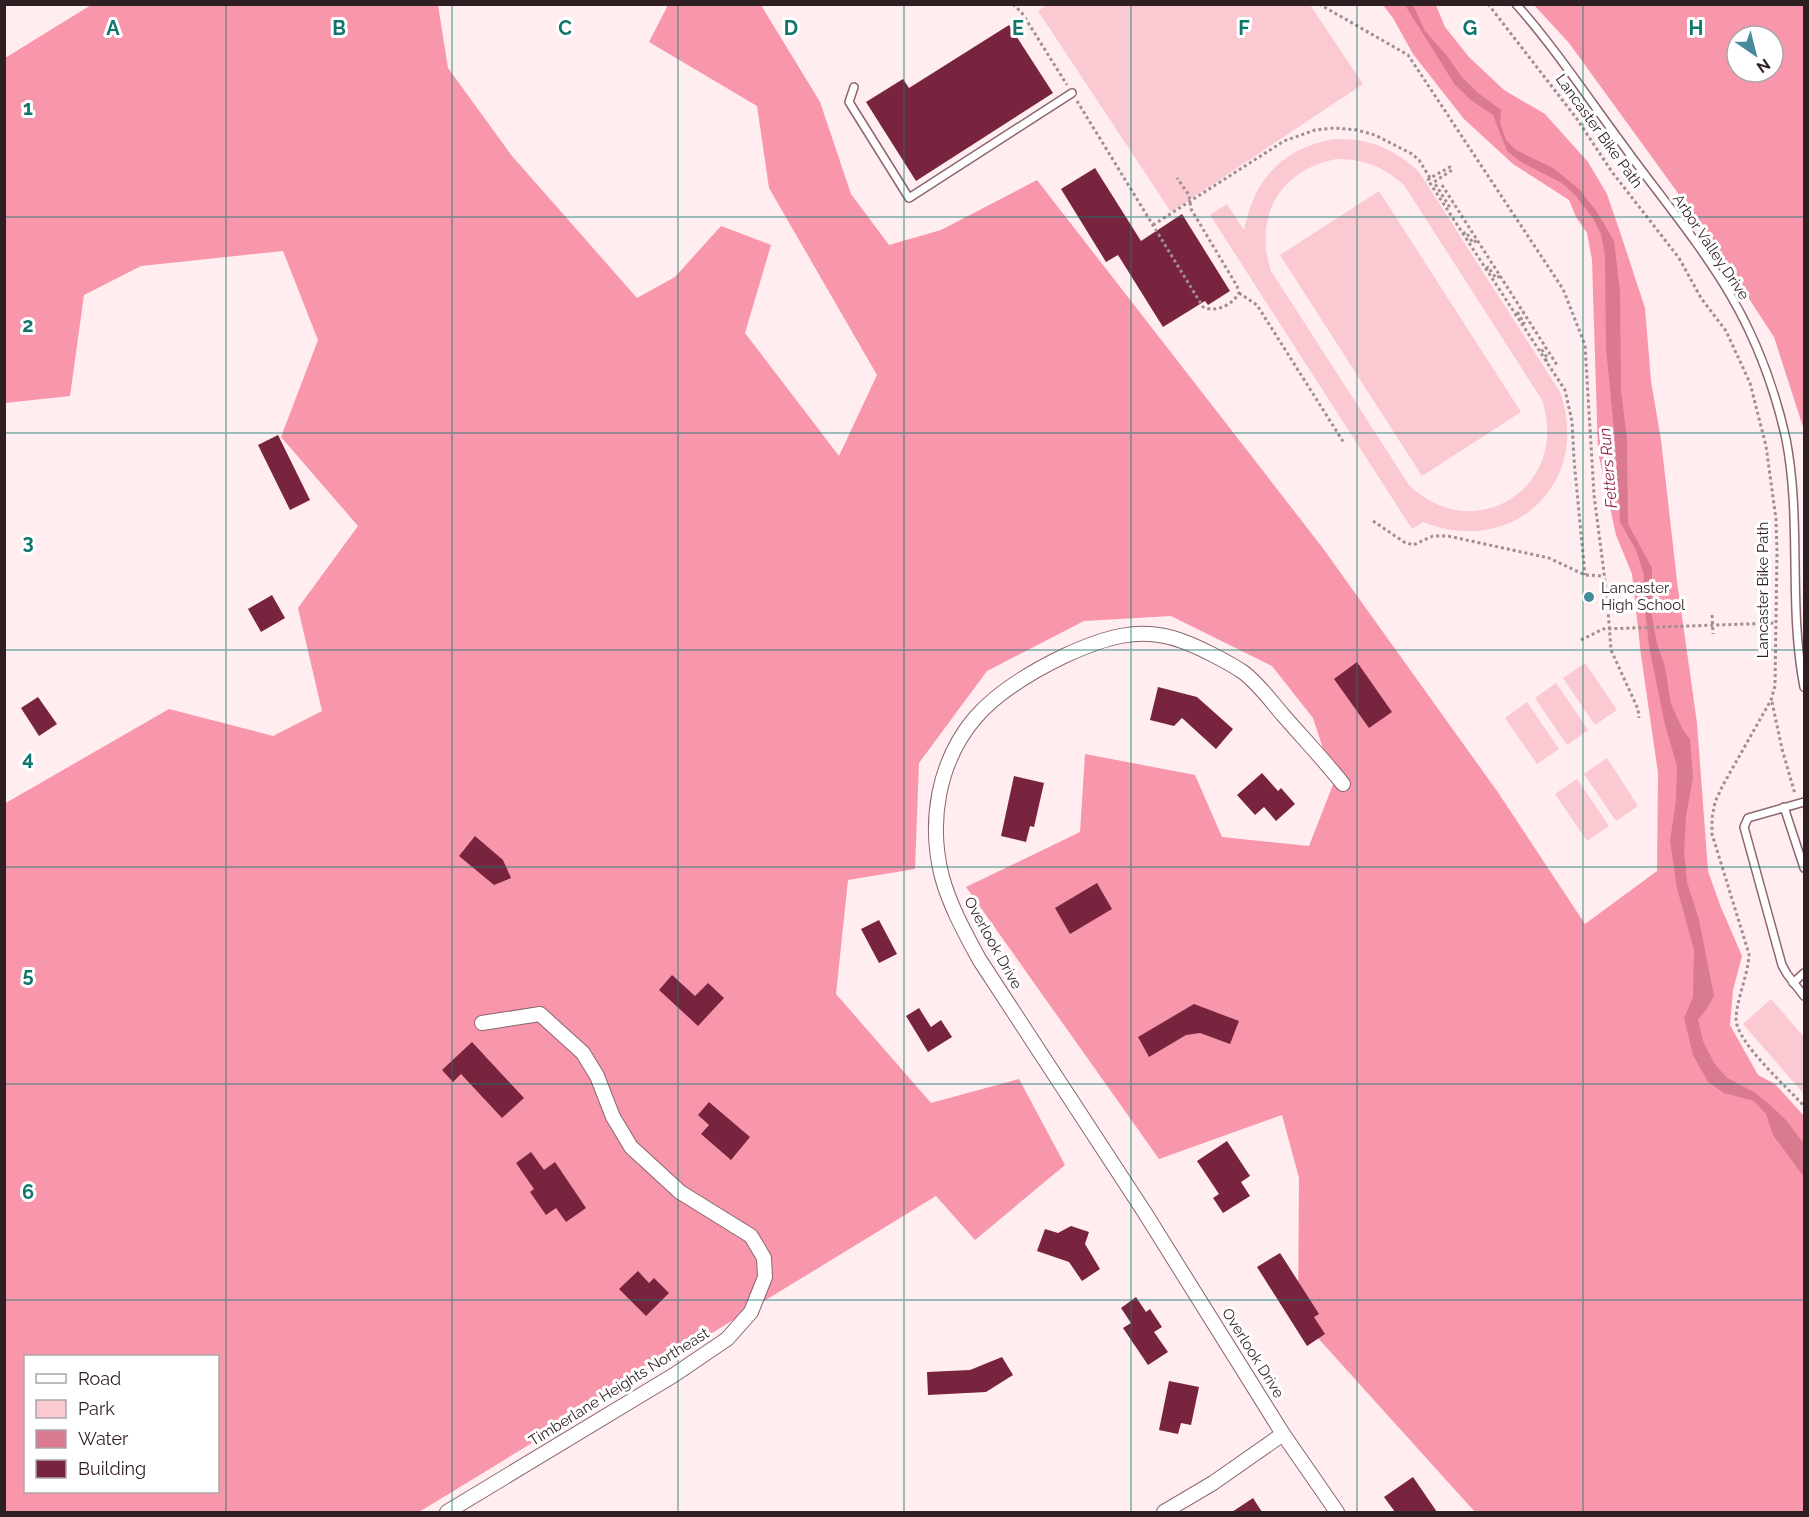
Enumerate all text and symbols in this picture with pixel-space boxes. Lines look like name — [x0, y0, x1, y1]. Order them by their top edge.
text: A — [106, 16, 120, 40]
text: B — [332, 16, 346, 40]
text: C — [558, 16, 572, 40]
text: D — [784, 16, 798, 40]
text: E — [1012, 16, 1024, 40]
text: F — [1238, 16, 1250, 40]
text: G — [1463, 16, 1477, 40]
text: H — [1689, 16, 1703, 40]
north arrow — [1725, 24, 1785, 84]
text: N — [1753, 55, 1774, 77]
street label: Lancaster Bike Path — [1552, 71, 1646, 191]
text: 1 — [23, 96, 33, 120]
street label: Arbor Valley Drive — [1669, 191, 1753, 303]
text: 2 — [22, 313, 34, 337]
water label: Fetters Run — [1595, 427, 1621, 509]
street label: Lancaster Bike Path — [1754, 522, 1772, 658]
text: 3 — [22, 530, 34, 554]
place label: Lancaster High School — [1601, 579, 1686, 614]
marker: Lancaster High School — [1582, 590, 1596, 604]
text: 4 — [22, 746, 34, 770]
street label: Overlook Drive — [960, 894, 1026, 992]
text: 5 — [22, 963, 34, 987]
text: 6 — [22, 1180, 34, 1204]
street label: Overlook Drive — [1218, 1305, 1288, 1401]
street label: Timberlane Heights Northeast — [526, 1324, 712, 1450]
legend — [24, 1355, 219, 1493]
text: Road — [78, 1368, 121, 1389]
text: Park — [78, 1398, 115, 1419]
text: Water — [78, 1428, 129, 1449]
text: Building — [78, 1458, 146, 1479]

